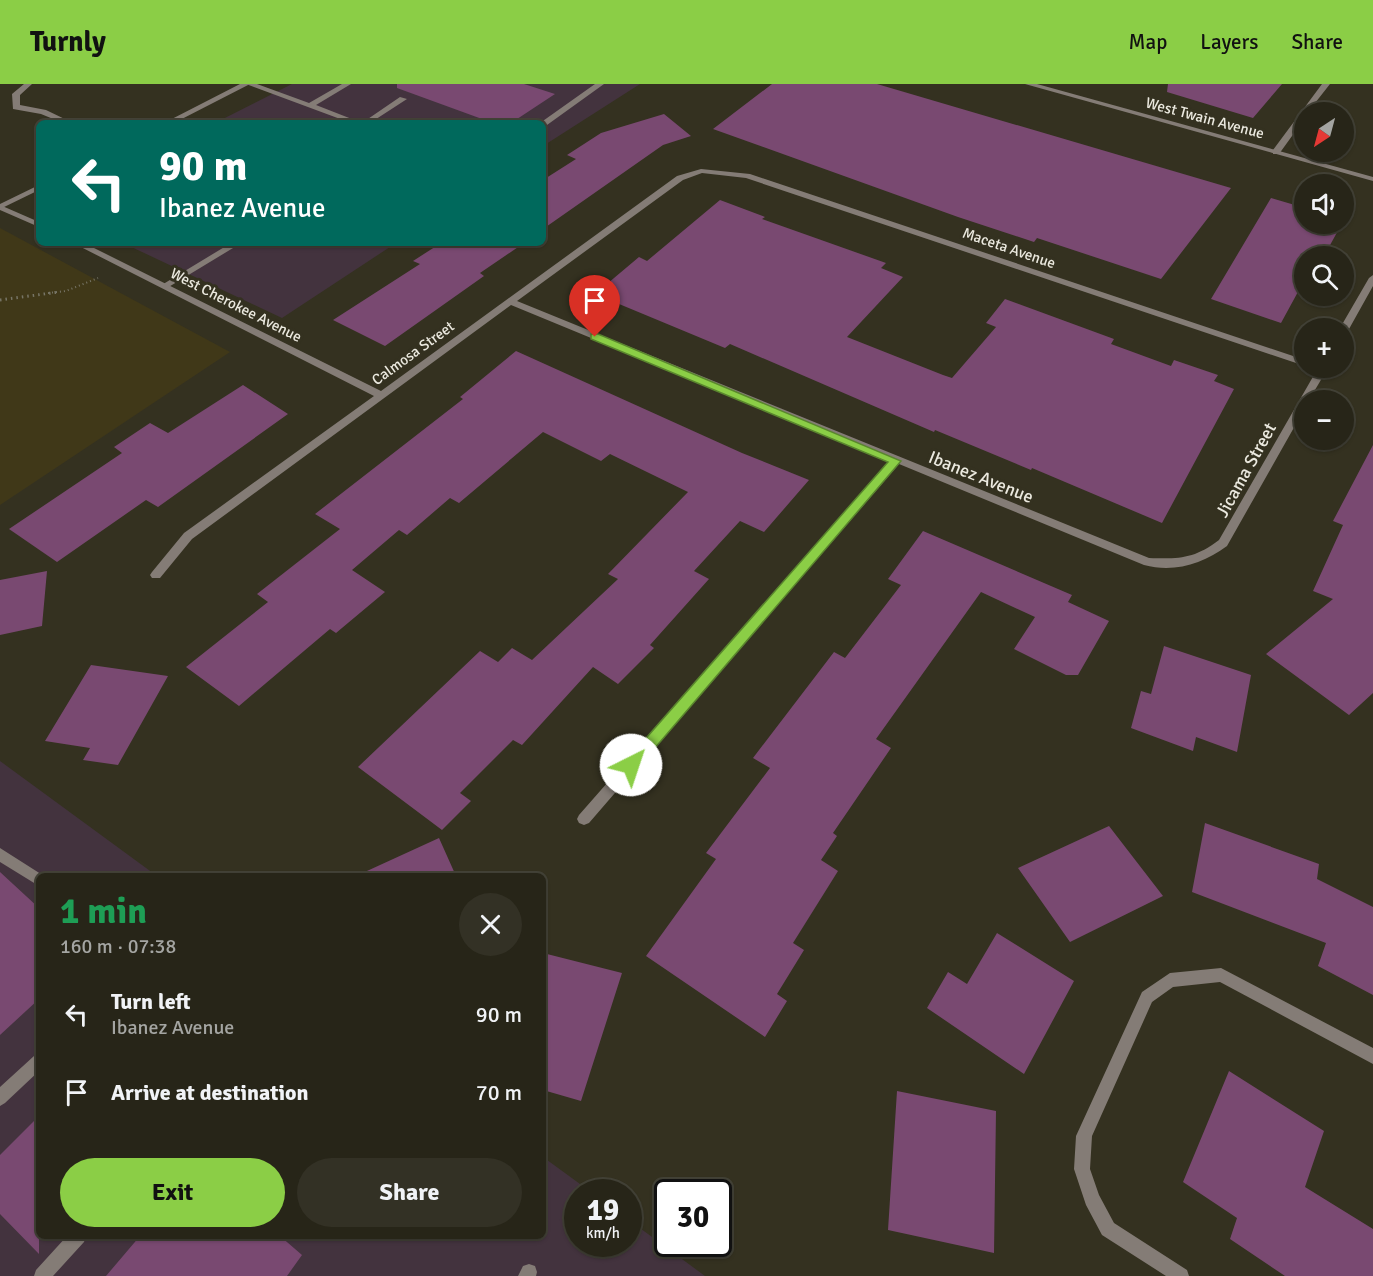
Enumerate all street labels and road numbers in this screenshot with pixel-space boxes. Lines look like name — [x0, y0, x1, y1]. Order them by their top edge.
street label: West Twain Avenue — [1144, 94, 1266, 142]
street label: Maceta Avenue — [960, 224, 1058, 272]
street label: West Cherokee Avenue — [167, 264, 305, 346]
street label: Calmosa Street — [368, 317, 458, 389]
street label: Jicama Street — [1211, 419, 1281, 521]
street label: Ibanez Avenue — [925, 446, 1037, 508]

